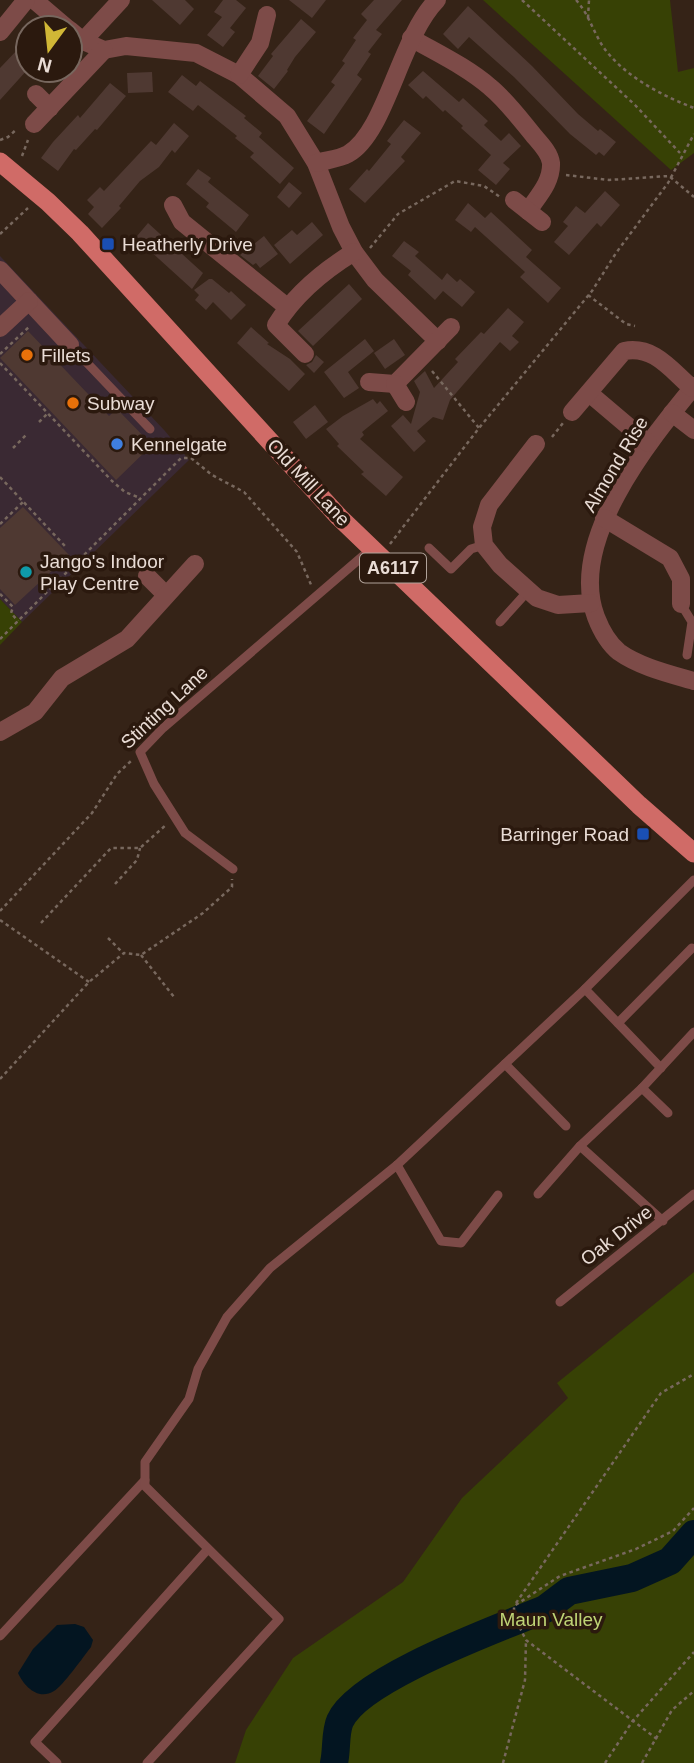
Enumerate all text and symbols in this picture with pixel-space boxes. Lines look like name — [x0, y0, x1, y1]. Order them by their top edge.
north arrow — [14, 14, 84, 84]
text: N — [35, 53, 54, 77]
place label: Heatherly Drive — [122, 234, 253, 255]
marker: Heatherly Drive — [100, 236, 116, 252]
place label: Fillets — [41, 345, 91, 366]
marker: Fillets — [19, 347, 35, 363]
place label: Subway — [87, 393, 155, 414]
marker: Subway — [65, 395, 81, 411]
street label: Almond Rise — [579, 413, 652, 516]
place label: Kennelgate — [131, 434, 227, 455]
street label: Old Mill Lane — [263, 435, 354, 530]
marker: Kennelgate — [109, 436, 125, 452]
place label: Jango's Indoor Play Centre — [40, 551, 165, 594]
road number: A6117 — [360, 554, 426, 582]
marker: Jango's Indoor Play Centre — [18, 564, 34, 580]
street label: Stinting Lane — [117, 662, 212, 753]
place label: Barringer Road — [500, 824, 629, 845]
marker: Barringer Road — [635, 826, 651, 842]
street label: Oak Drive — [577, 1201, 656, 1270]
park label: Maun Valley — [499, 1609, 603, 1630]

